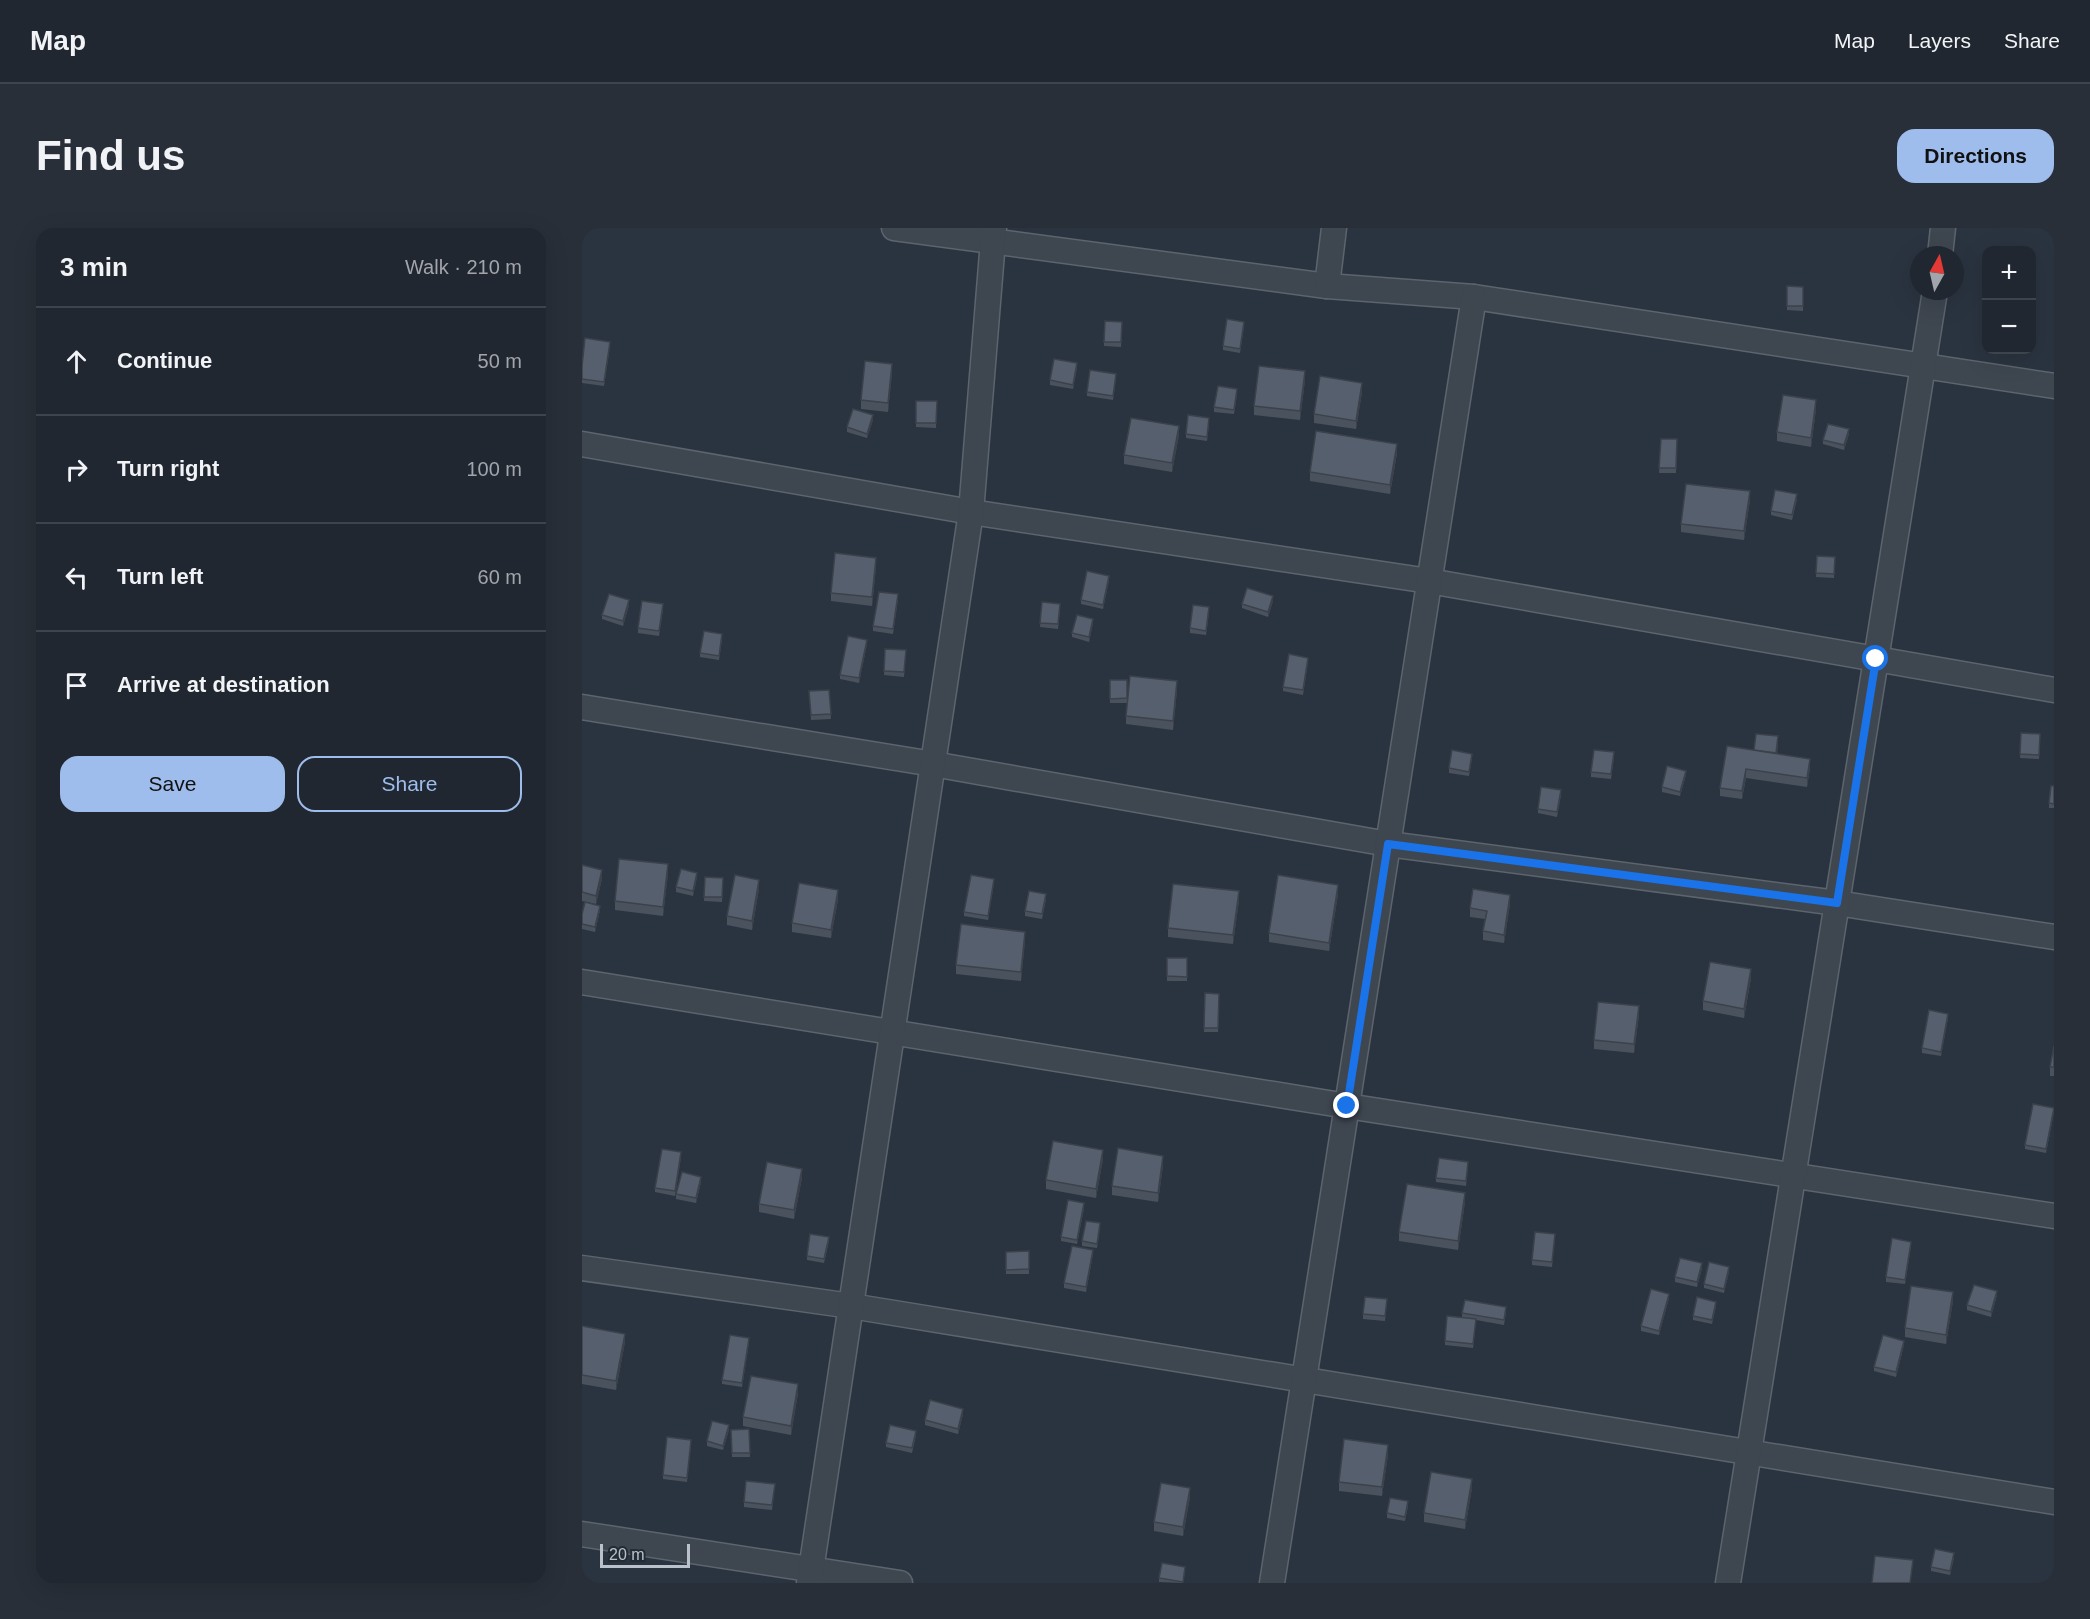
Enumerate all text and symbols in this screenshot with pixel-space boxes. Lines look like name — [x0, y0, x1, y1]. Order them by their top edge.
text: Map — [30, 25, 86, 56]
text: Map — [1834, 29, 1875, 52]
text: Layers — [1908, 29, 1971, 52]
text: Share — [2004, 29, 2060, 52]
button: Directions — [1897, 129, 2054, 183]
text: Find us — [36, 132, 185, 179]
north arrow — [1910, 246, 1964, 300]
map controls — [1982, 246, 2036, 354]
button: + — [1982, 246, 2036, 300]
text: 3 min — [60, 252, 128, 282]
text: Walk · 210 m — [405, 256, 522, 278]
button: − — [1982, 300, 2036, 354]
icon: ahead — [60, 345, 93, 378]
text: Continue — [117, 348, 212, 373]
text: 50 m — [478, 350, 522, 372]
icon: right — [60, 453, 93, 486]
text: Turn right — [117, 456, 219, 481]
text: 100 m — [466, 458, 522, 480]
icon: left — [60, 561, 93, 594]
text: Turn left — [117, 564, 203, 589]
text: 60 m — [478, 566, 522, 588]
route start — [1862, 645, 1888, 671]
icon: arrive — [60, 669, 93, 702]
text: Arrive at destination — [117, 672, 330, 697]
button: Save — [60, 756, 285, 812]
button: Share — [297, 756, 522, 812]
route end — [1333, 1092, 1359, 1118]
scale bar — [600, 1541, 690, 1568]
text: 20 m — [609, 1546, 645, 1563]

